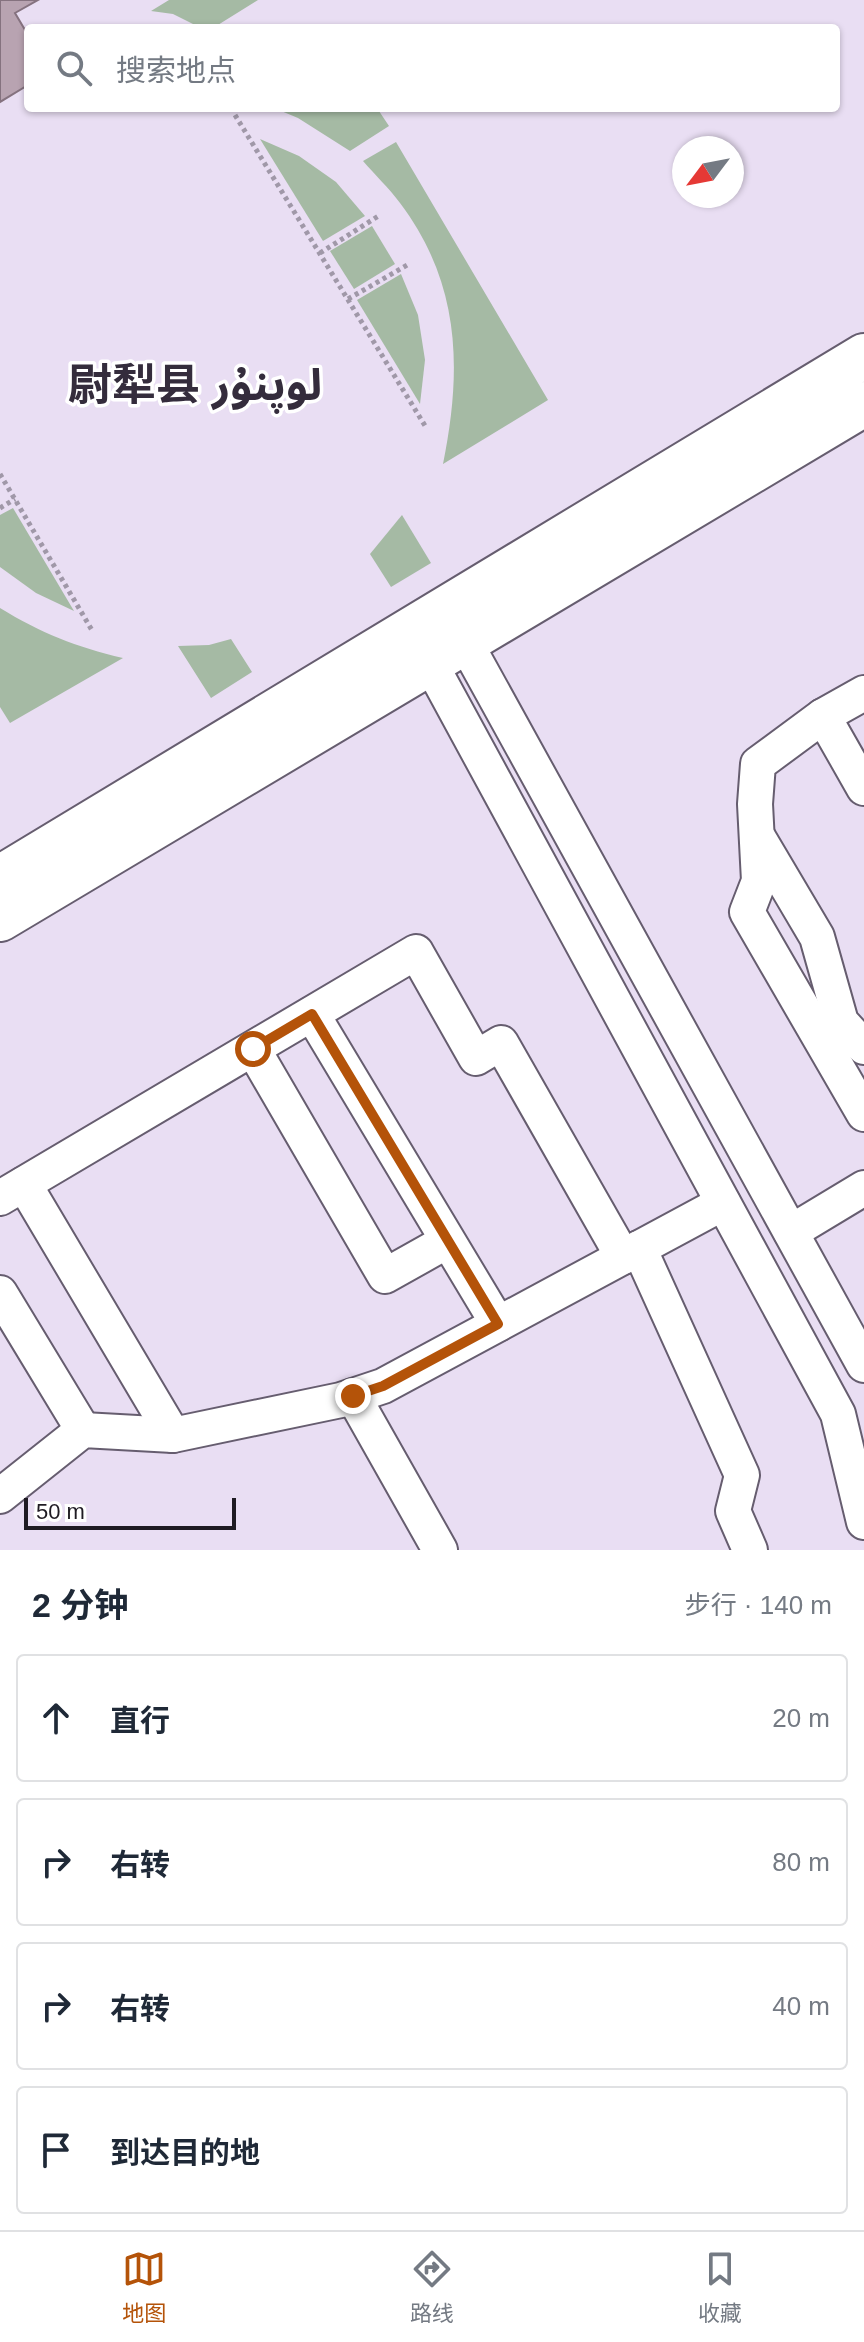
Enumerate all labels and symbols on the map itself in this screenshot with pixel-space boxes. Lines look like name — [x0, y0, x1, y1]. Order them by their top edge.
north arrow — [672, 136, 744, 208]
district label: 尉犁县 لوپنۇر — [68, 360, 322, 414]
route start — [235, 1031, 271, 1067]
route end — [335, 1378, 371, 1414]
scale bar — [24, 1494, 236, 1530]

